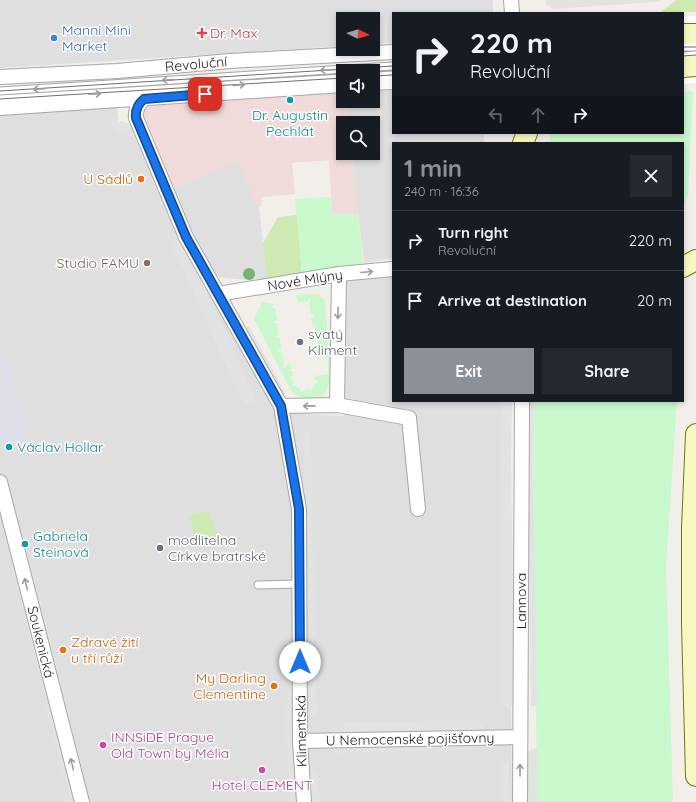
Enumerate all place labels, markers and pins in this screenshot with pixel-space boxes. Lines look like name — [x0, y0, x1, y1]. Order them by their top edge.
place label: Manni Mini Market — [62, 21, 131, 55]
place label: Dr. Max — [210, 24, 257, 42]
marker: Dr. Max — [197, 28, 207, 38]
marker: Manni Mini Market — [49, 33, 59, 43]
pin — [188, 77, 222, 111]
marker: Dr. Augustin Pechlát — [285, 95, 295, 105]
place label: Dr. Augustin Pechlát — [252, 106, 328, 140]
place label: U Sádlů — [83, 170, 133, 188]
marker: U Sádlů — [136, 174, 146, 184]
place label: Studio FAMU — [57, 254, 139, 272]
marker: Studio FAMU — [142, 258, 152, 268]
place label: svatý Kliment — [308, 325, 357, 359]
marker: svatý Kliment — [295, 337, 305, 347]
place label: Václav Hollar — [17, 438, 104, 456]
marker: Václav Hollar — [4, 442, 14, 452]
place label: Gabriela Steinová — [33, 527, 89, 561]
place label: modlitelna Církve bratrské — [168, 531, 266, 565]
marker: Gabriela Steinová — [20, 539, 30, 549]
marker: modlitelna Církve bratrské — [155, 543, 165, 553]
place label: Zdravé žití u tří růží — [71, 633, 138, 667]
marker: Zdravé žití u tří růží — [58, 645, 68, 655]
place label: My Darling Clementine — [193, 669, 266, 703]
marker: My Darling Clementine — [269, 681, 279, 691]
place label: INNSiDE Prague Old Town by Mélia — [111, 728, 229, 762]
marker: INNSiDE Prague Old Town by Mélia — [98, 740, 108, 750]
marker: Hotel CLEMENT — [257, 765, 267, 775]
place label: Hotel CLEMENT — [212, 776, 312, 794]

